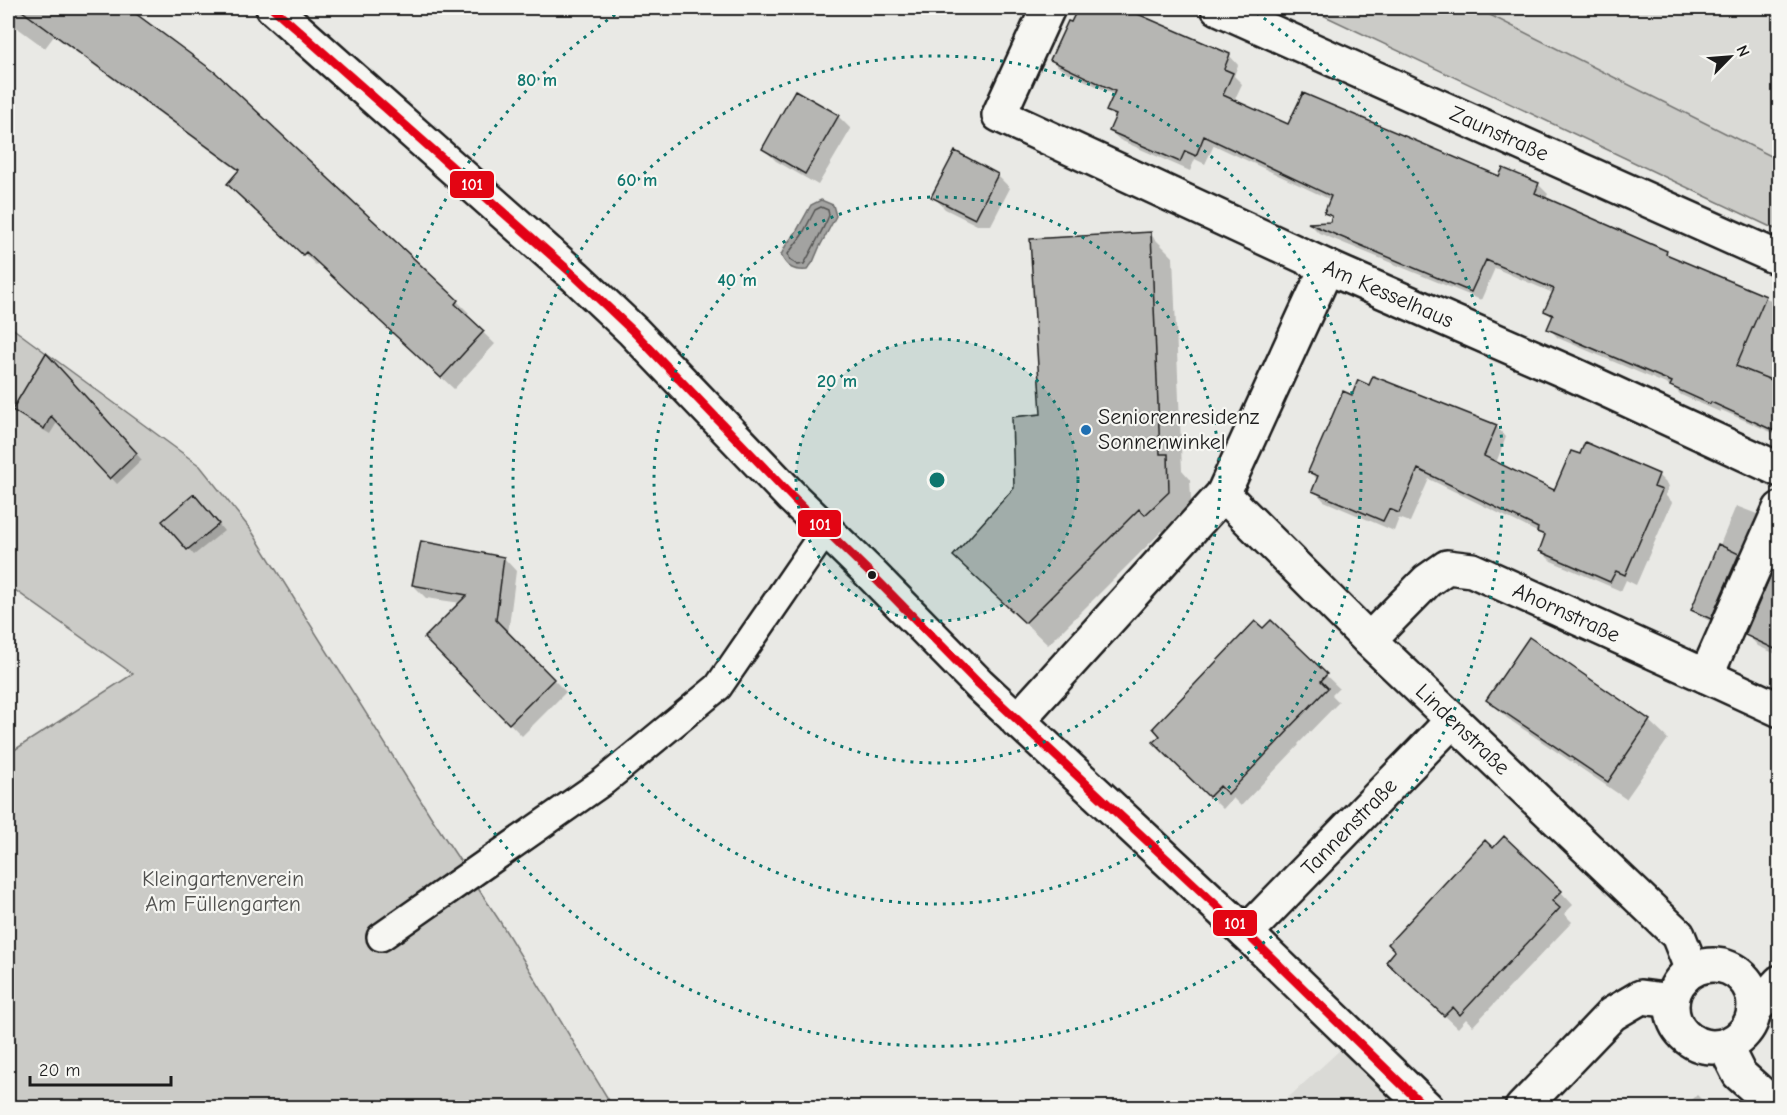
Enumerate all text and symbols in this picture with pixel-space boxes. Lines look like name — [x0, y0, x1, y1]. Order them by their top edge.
north arrow — [1700, 27, 1760, 87]
text: N — [1732, 43, 1753, 60]
text: 80 m — [517, 70, 557, 91]
street label: Zaunstraße — [1446, 100, 1553, 167]
line badge: 101 — [449, 170, 495, 199]
text: 60 m — [617, 170, 657, 191]
text: 101 — [461, 176, 483, 194]
street label: Am Kesselhaus — [1319, 254, 1457, 334]
text: 40 m — [717, 270, 757, 291]
text: 20 m — [817, 371, 857, 392]
place label: Seniorenresidenz Sonnenwinkel — [1098, 404, 1260, 455]
marker: Seniorenresidenz Sonnenwinkel — [1079, 423, 1093, 437]
centre of rings — [927, 470, 947, 490]
line badge: 101 — [797, 509, 842, 538]
text: 101 — [809, 516, 831, 534]
unlabelled marker — [866, 569, 878, 581]
street label: Ahornstraße — [1509, 577, 1624, 648]
street label: Lindenstraße — [1410, 678, 1515, 781]
street label: Tannenstraße — [1296, 773, 1402, 881]
park label: Kleingartenverein Am Füllengarten — [142, 866, 304, 917]
line badge: 101 — [1212, 909, 1258, 937]
text: 101 — [1224, 915, 1246, 933]
scale bar — [30, 1049, 171, 1087]
text: 20 m — [39, 1060, 80, 1081]

